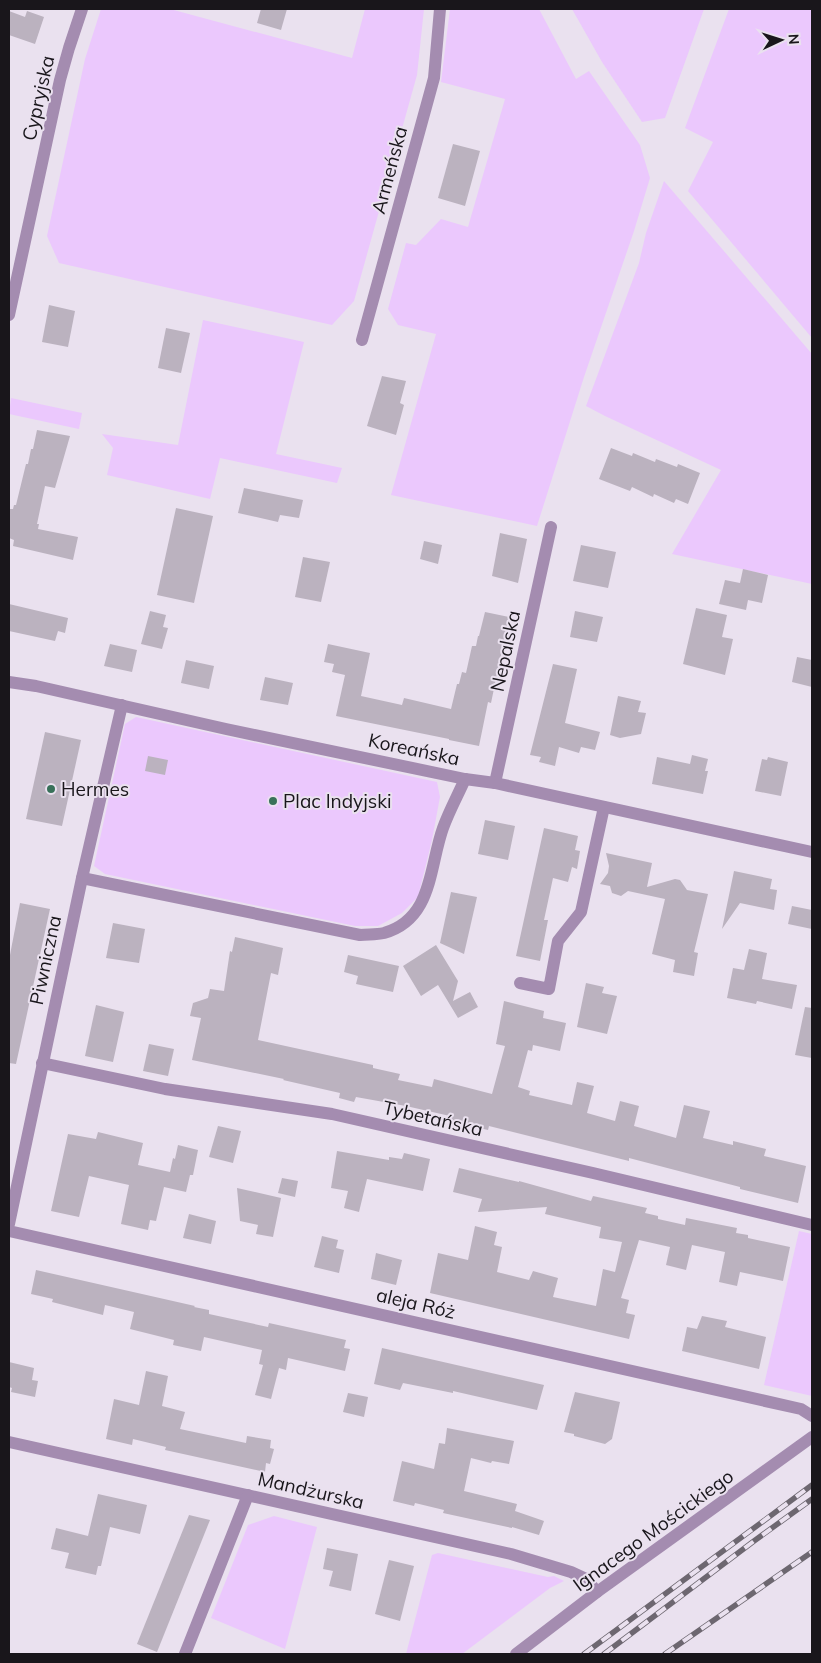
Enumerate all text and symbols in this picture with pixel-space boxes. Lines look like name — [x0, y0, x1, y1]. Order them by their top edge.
north arrow — [756, 15, 806, 65]
text: N — [785, 33, 803, 45]
street label: Cypryjska — [17, 53, 59, 143]
street label: Armeńska — [366, 124, 412, 216]
street label: Nepalska — [485, 608, 525, 694]
street label: Koreańska — [366, 728, 462, 770]
place label: Hermes — [61, 777, 129, 801]
marker: Hermes — [45, 783, 57, 795]
place label: Plac Indyjski — [283, 789, 391, 813]
marker: Plac Indyjski — [267, 795, 279, 807]
street label: Piwniczna — [24, 913, 66, 1007]
street label: Tybetańska — [381, 1095, 485, 1141]
street label: aleja Róż — [374, 1282, 458, 1324]
street label: Ignacego Mościckiego — [568, 1464, 738, 1596]
street label: Mandżurska — [255, 1466, 367, 1514]

